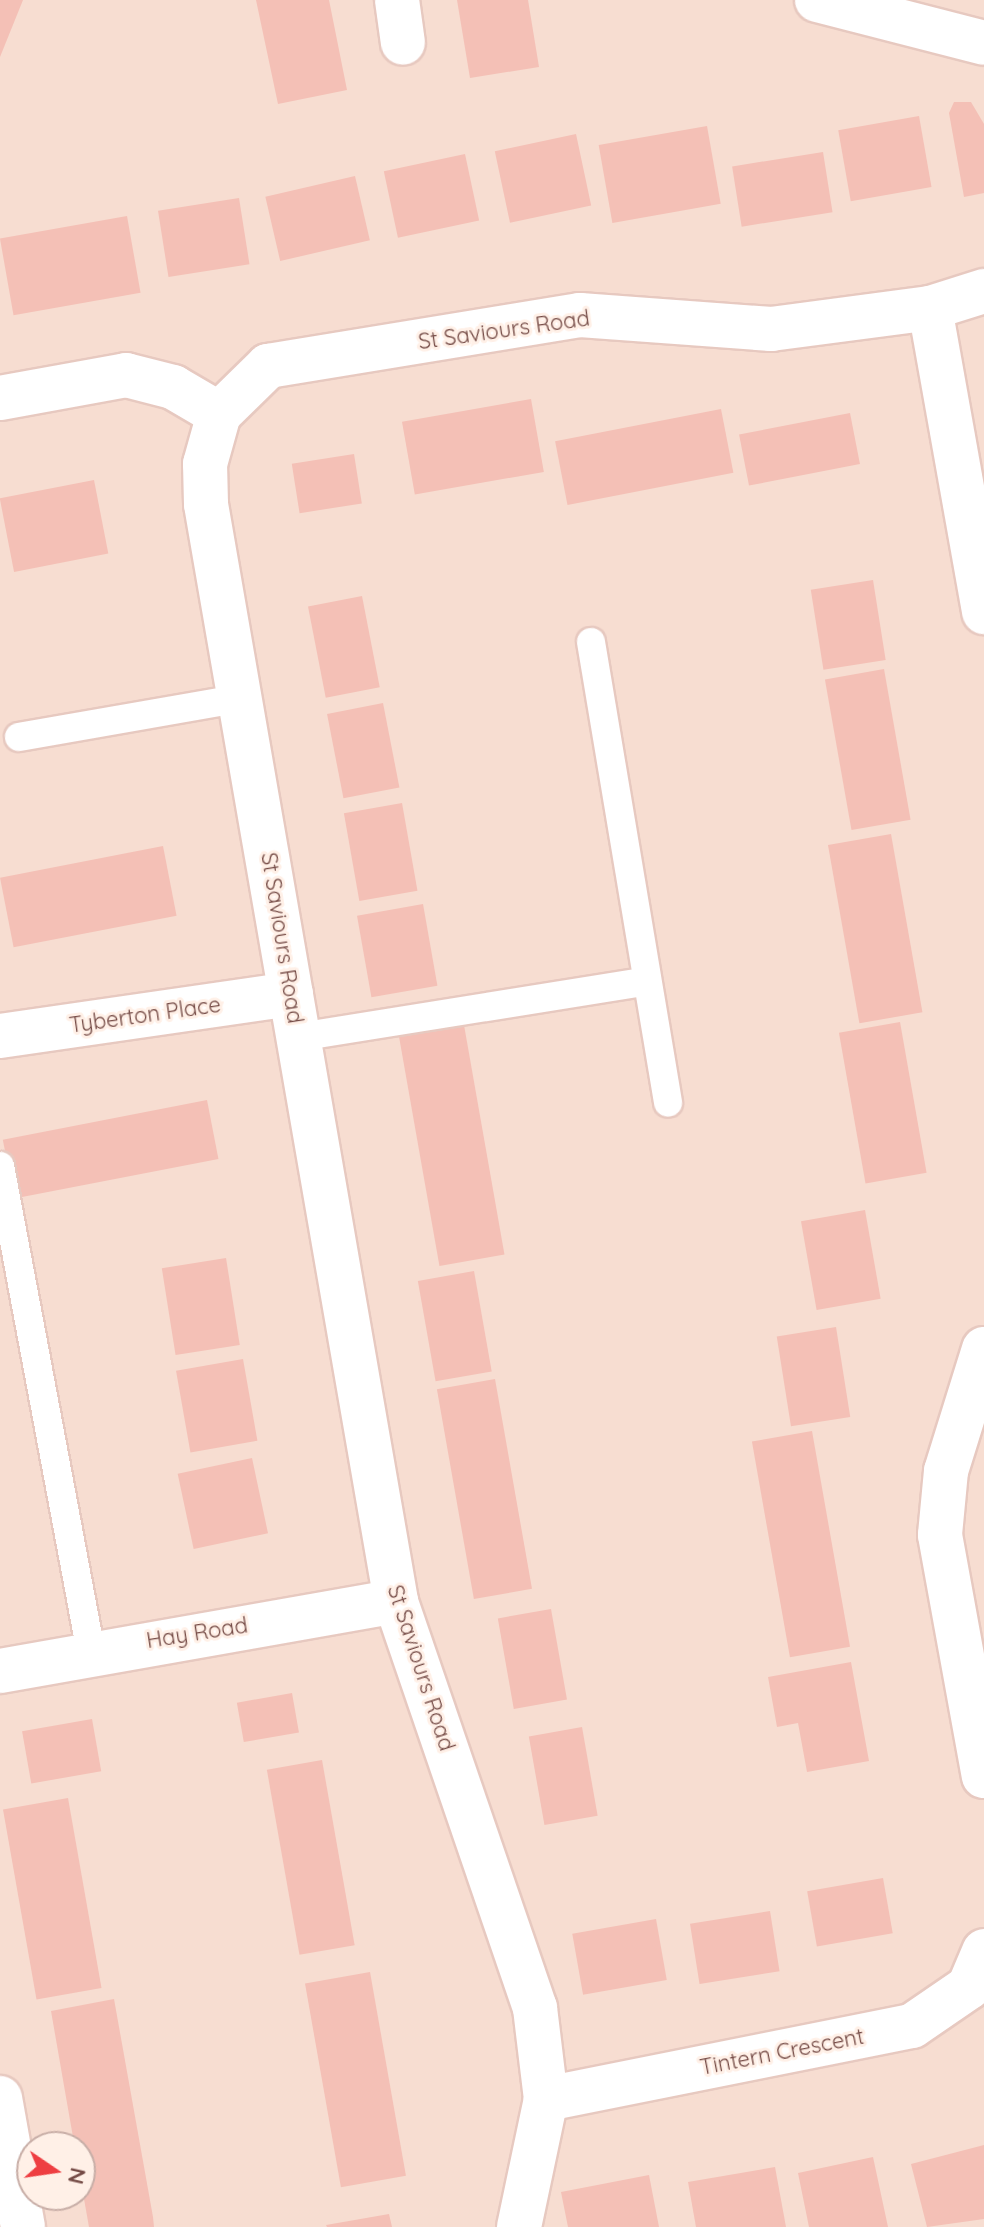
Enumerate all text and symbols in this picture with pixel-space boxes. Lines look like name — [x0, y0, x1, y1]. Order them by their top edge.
street label: St Saviours Road — [417, 305, 591, 355]
street label: St Saviours Road — [255, 851, 309, 1025]
street label: Tyberton Place — [68, 991, 222, 1039]
street label: St Saviours Road — [382, 1582, 460, 1754]
street label: Hay Road — [144, 1612, 250, 1654]
street label: Tintern Crescent — [698, 2023, 866, 2081]
north arrow — [16, 2131, 96, 2211]
text: N — [62, 2165, 93, 2187]

